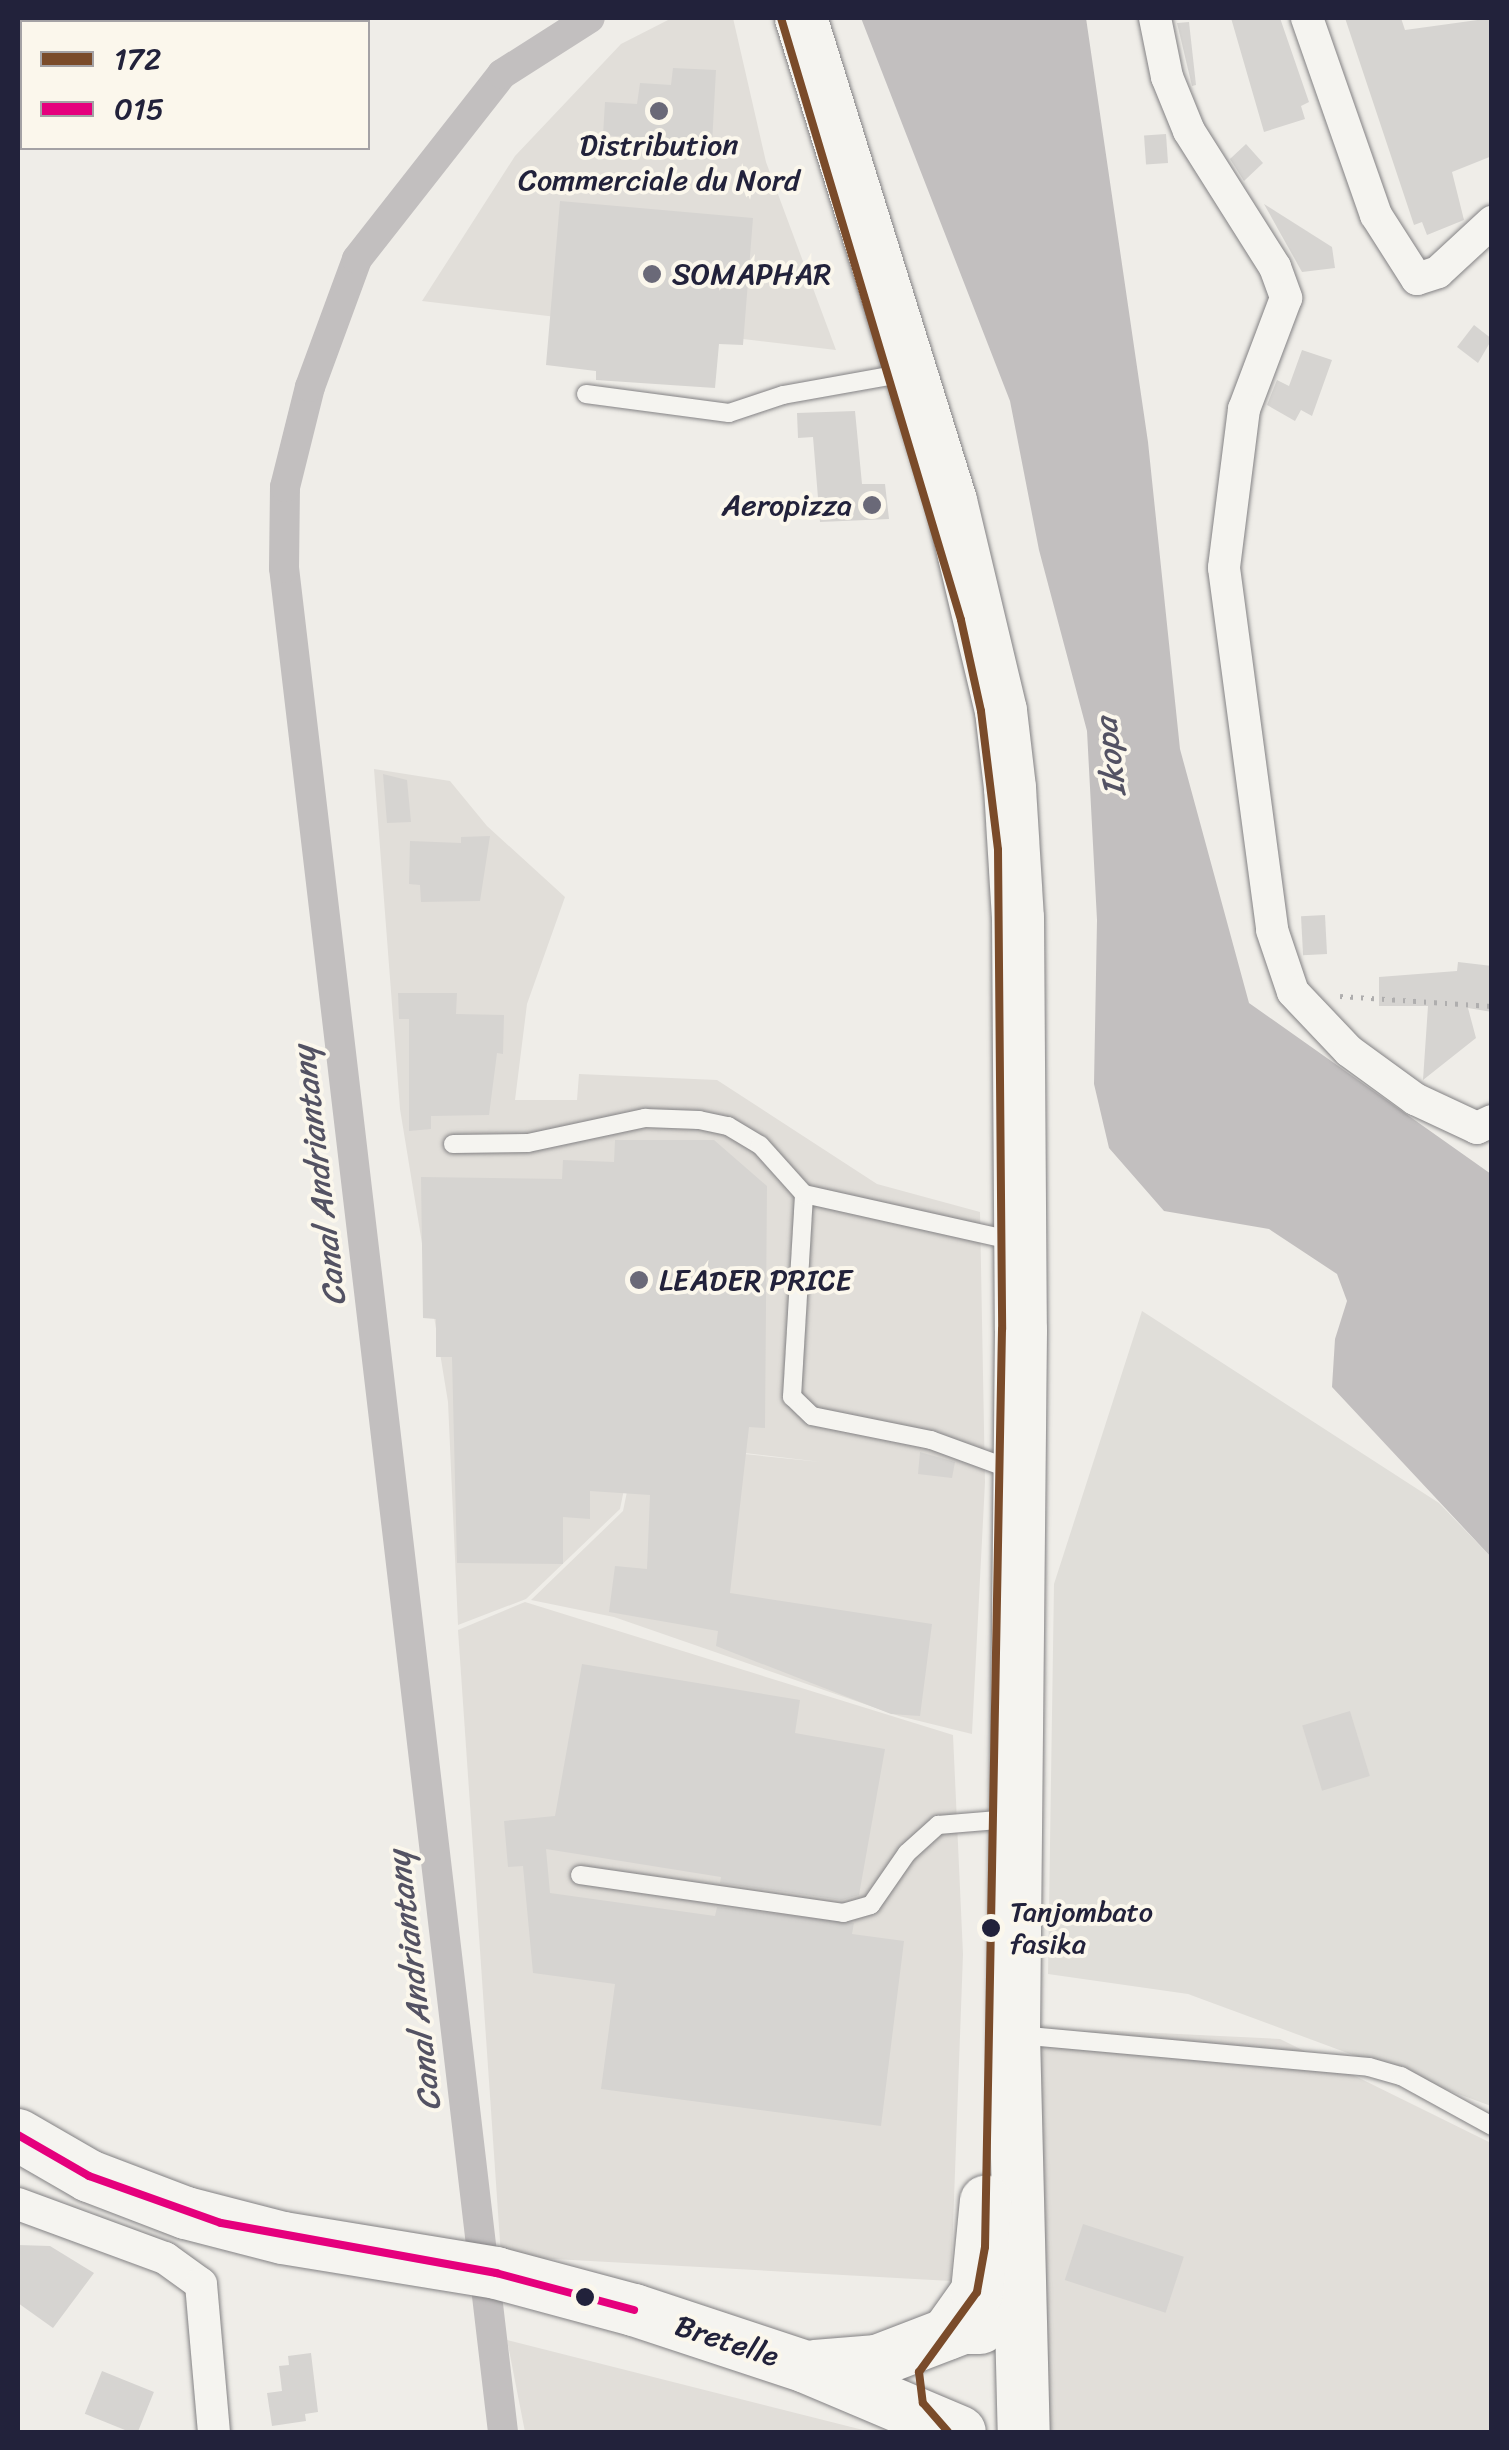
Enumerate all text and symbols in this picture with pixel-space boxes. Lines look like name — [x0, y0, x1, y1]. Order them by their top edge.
legend — [20, 20, 370, 150]
text: 172 — [114, 32, 161, 86]
text: 015 — [114, 82, 164, 136]
marker: Distribution Commerciale du Nord — [648, 100, 670, 122]
place label: Distribution Commerciale du Nord — [518, 127, 800, 198]
place label: SOMAPHAR — [672, 256, 832, 292]
marker: SOMAPHAR — [641, 263, 663, 285]
place label: Aeropizza — [722, 487, 852, 523]
marker: Aeropizza — [861, 494, 883, 516]
water label: Ikopa — [1087, 716, 1135, 798]
water label: Canal Andriantany — [285, 1044, 355, 1308]
place label: LEADER PRICE — [659, 1262, 852, 1298]
marker: LEADER PRICE — [628, 1269, 650, 1291]
water label: Canal Andriantany — [380, 1849, 450, 2113]
place label: Tanjombato fasika — [1010, 1895, 1153, 1961]
marker: Tanjombato fasika — [981, 1918, 1001, 1938]
unlabelled marker — [575, 2287, 595, 2307]
street label: Bretelle — [671, 2307, 783, 2375]

